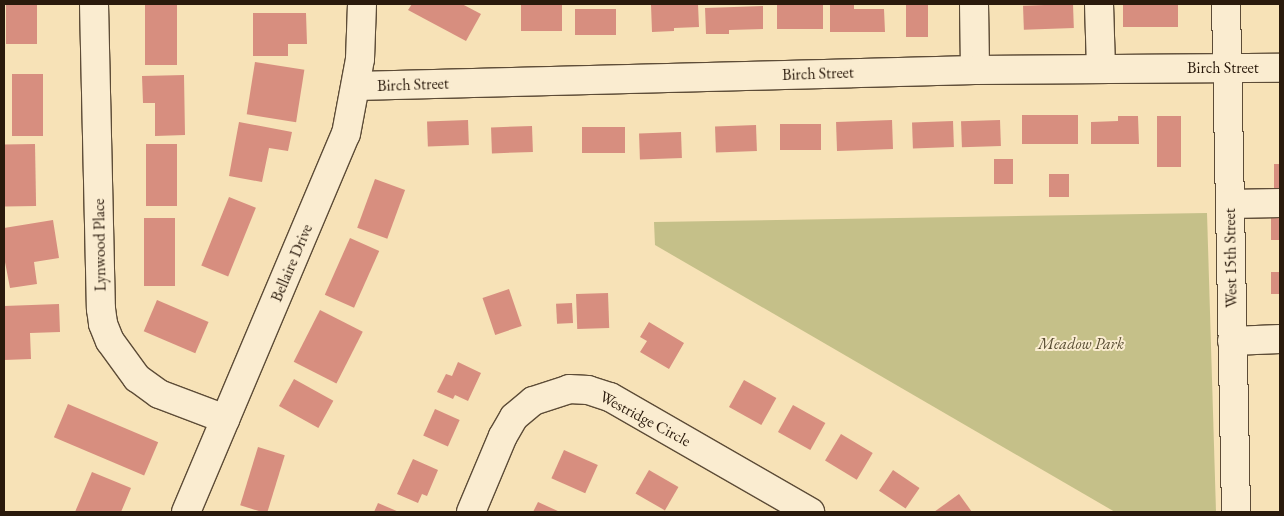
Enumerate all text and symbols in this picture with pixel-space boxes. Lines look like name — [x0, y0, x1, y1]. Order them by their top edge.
street label: Birch Street — [1187, 58, 1259, 78]
street label: Birch Street — [782, 63, 854, 85]
street label: Birch Street — [377, 74, 449, 96]
street label: Lynwood Place — [90, 198, 110, 292]
street label: West 15th Street — [1221, 208, 1241, 308]
street label: Bellaire Drive — [267, 221, 317, 305]
park label: Meadow Park — [1038, 334, 1124, 354]
street label: Westridge Circle — [596, 387, 694, 451]

